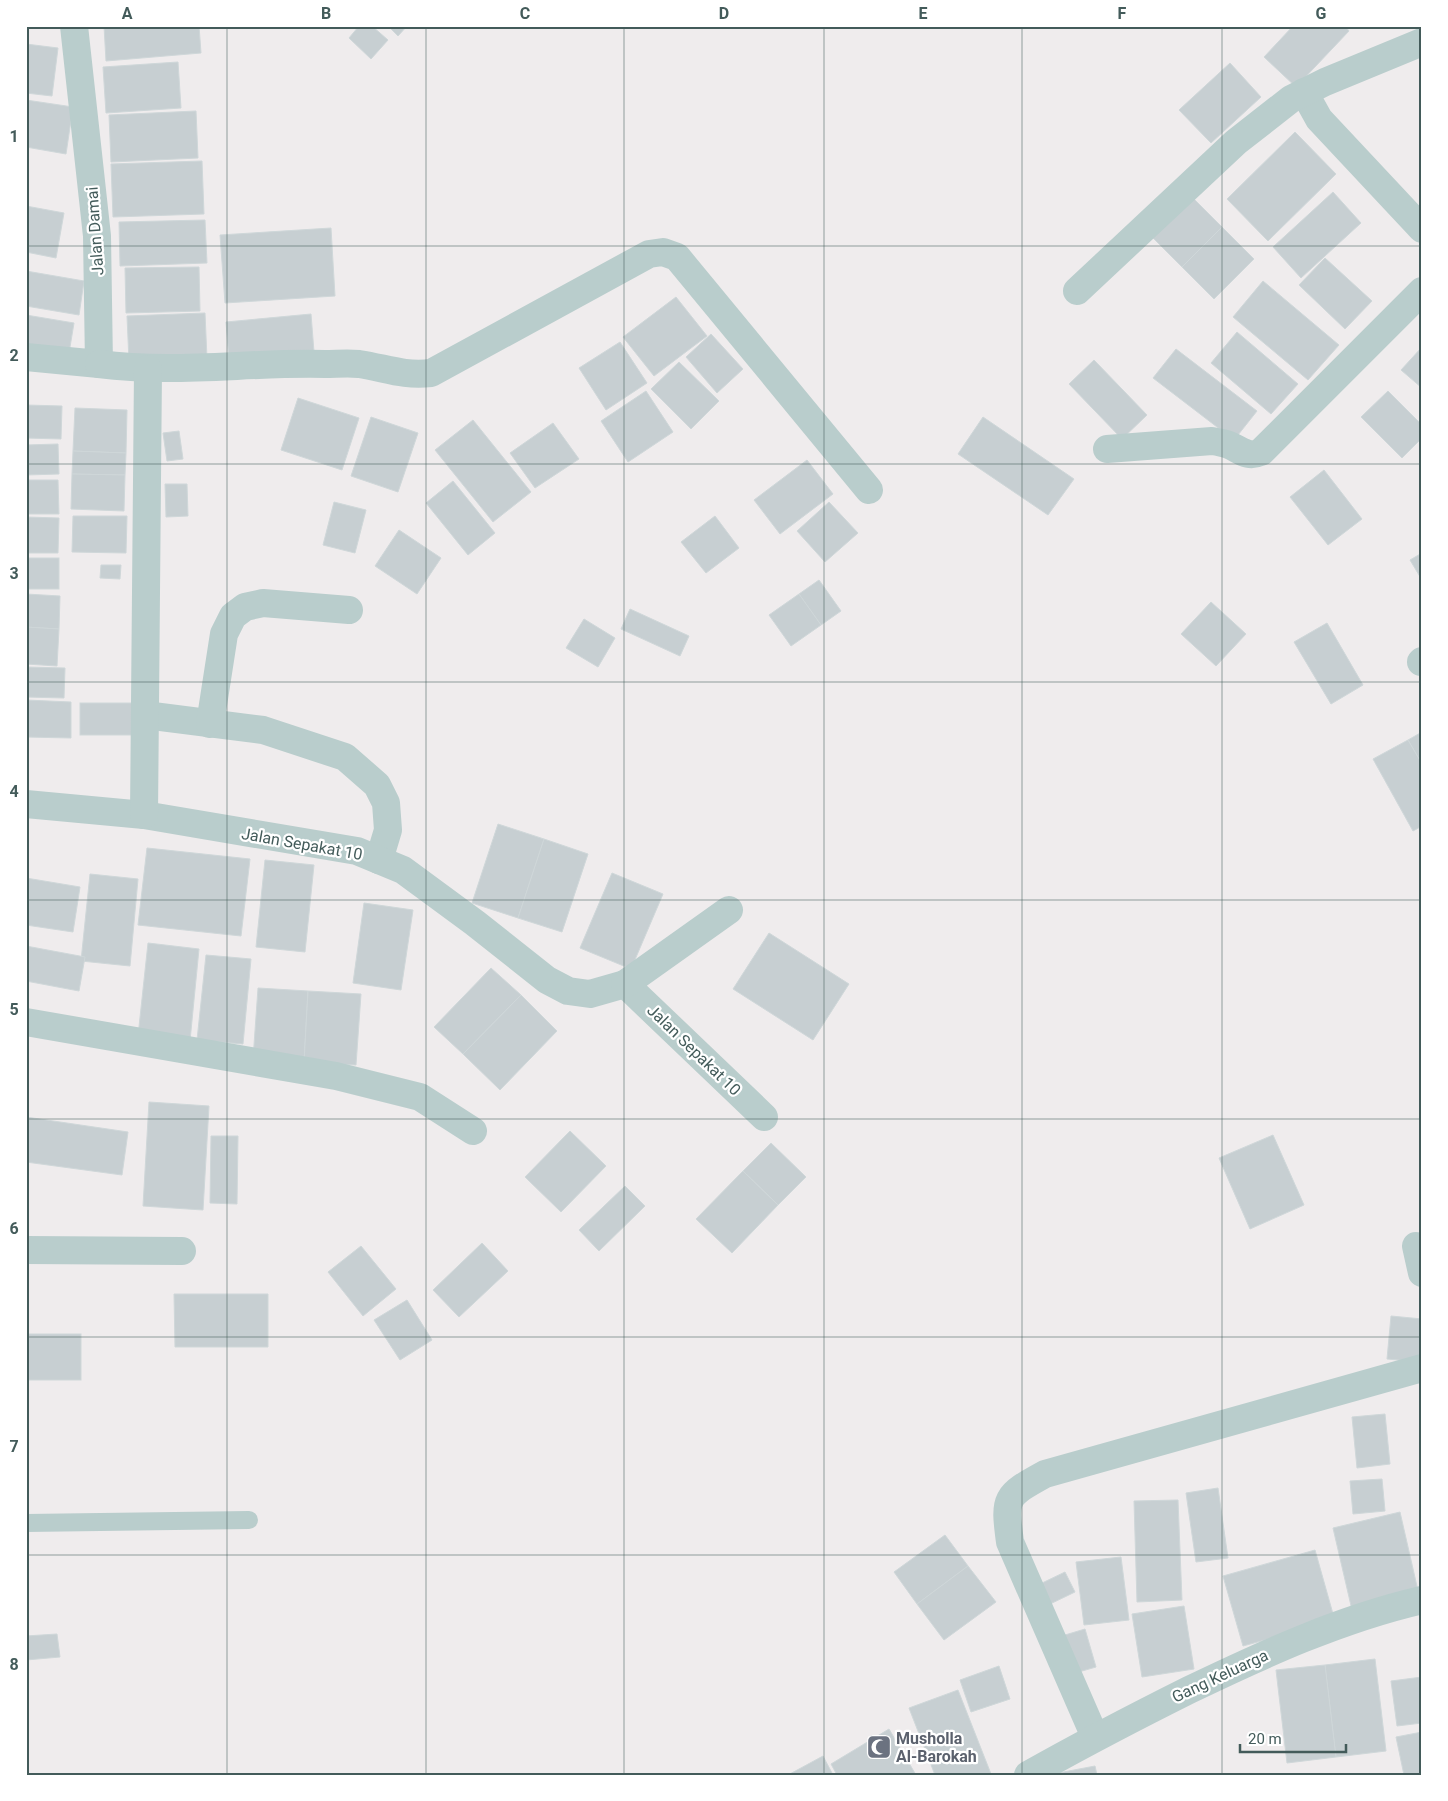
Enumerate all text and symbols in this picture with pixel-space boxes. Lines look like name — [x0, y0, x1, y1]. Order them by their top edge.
text: A — [122, 4, 133, 23]
text: B — [321, 4, 331, 23]
text: C — [520, 4, 530, 23]
text: D — [719, 4, 729, 23]
text: E — [919, 4, 928, 23]
text: F — [1118, 4, 1127, 23]
text: G — [1316, 4, 1327, 23]
text: 1 — [9, 127, 19, 146]
street label: Jalan Damai — [82, 186, 108, 276]
text: 2 — [9, 346, 19, 365]
text: 3 — [9, 564, 19, 583]
text: 4 — [9, 782, 19, 801]
street label: Jalan Sepakat 10 — [240, 824, 364, 864]
text: 5 — [9, 1000, 19, 1019]
street label: Jalan Sepakat 10 — [643, 1001, 745, 1099]
text: 6 — [9, 1219, 19, 1238]
text: 7 — [9, 1437, 19, 1456]
street label: Gang Keluarga — [1169, 1645, 1271, 1707]
text: 8 — [9, 1655, 19, 1674]
scale bar — [1240, 1721, 1347, 1753]
place label: Musholla Al-Barokah — [896, 1729, 977, 1766]
text: 20 m — [1248, 1730, 1282, 1748]
mosque icon: Musholla Al-Barokah — [866, 1734, 892, 1760]

